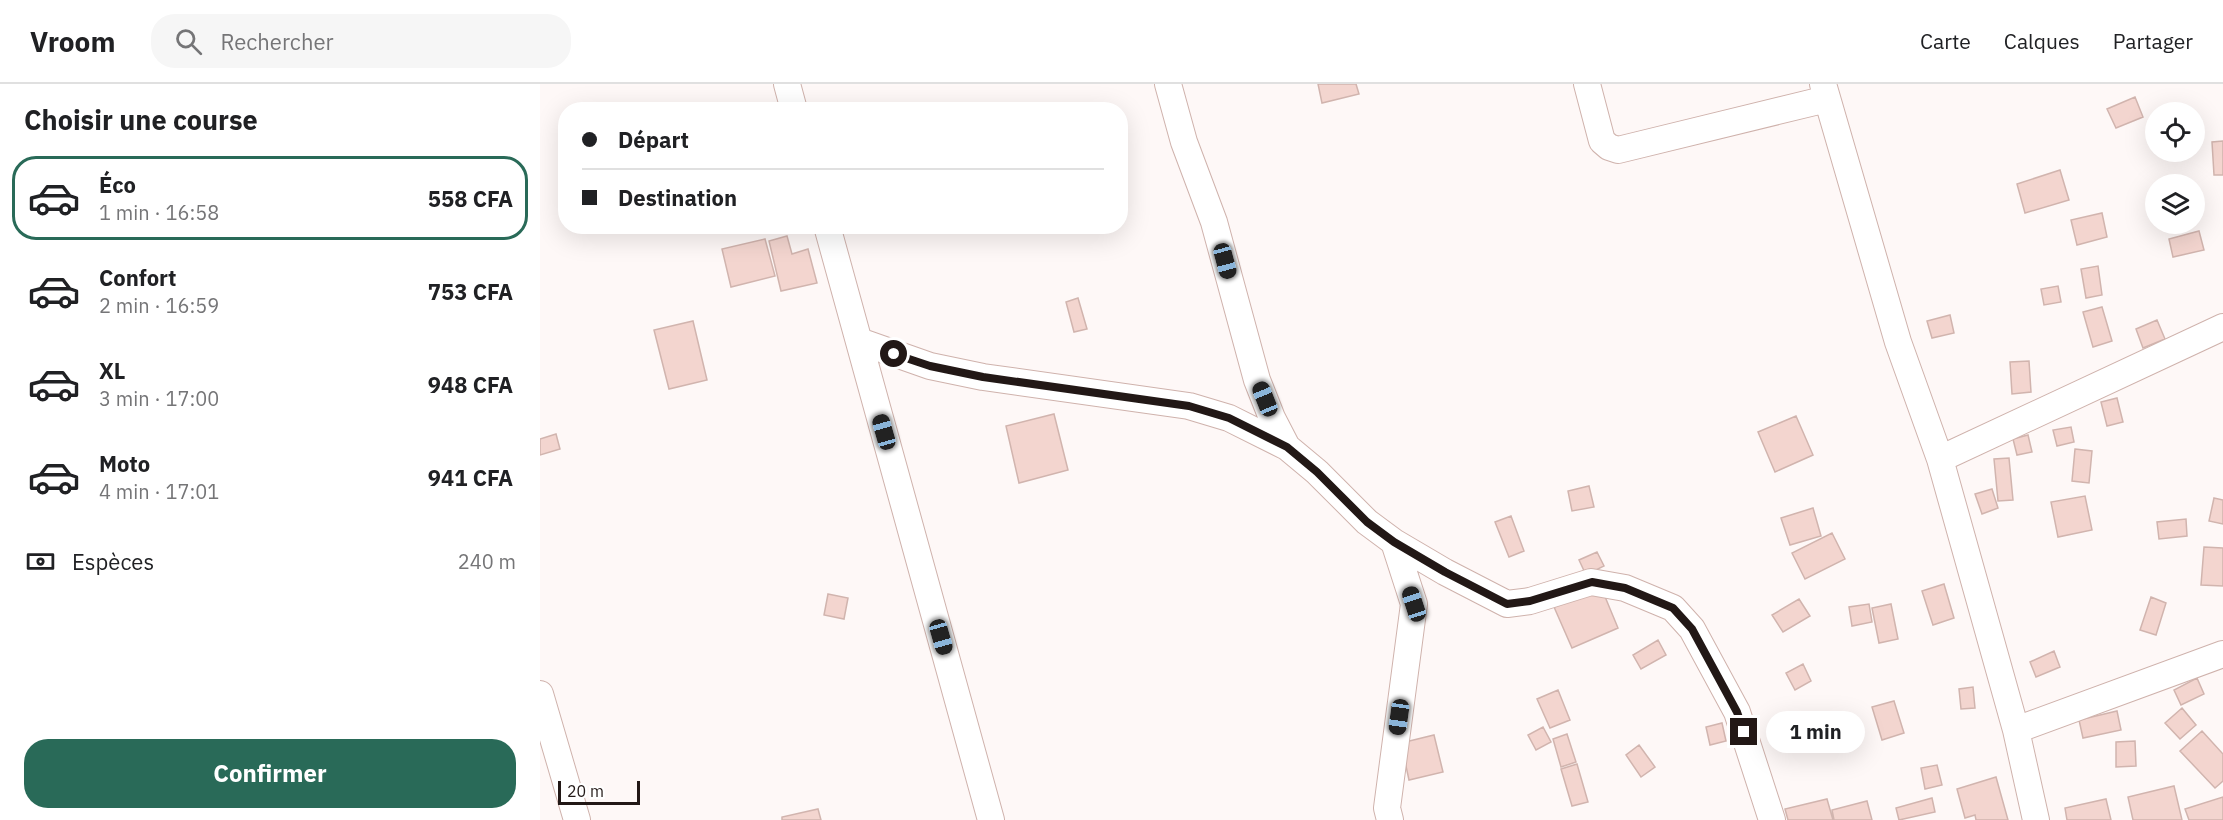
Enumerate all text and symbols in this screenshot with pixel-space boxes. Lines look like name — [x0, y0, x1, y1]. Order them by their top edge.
search box — [151, 14, 571, 68]
text: Vroom — [30, 23, 115, 60]
icon: search — [172, 25, 205, 58]
text: Rechercher — [220, 27, 334, 56]
text: Carte — [1920, 27, 1971, 55]
text: Calques — [2004, 27, 2080, 55]
text: Partager — [2113, 27, 2193, 55]
text: Choisir une course — [24, 102, 258, 137]
map controls — [2145, 102, 2205, 234]
button: locate — [2145, 102, 2205, 162]
text: Départ — [618, 125, 689, 154]
text: Éco — [99, 170, 136, 199]
icon: car — [27, 171, 81, 225]
button: layers — [2145, 174, 2205, 234]
text: Destination — [618, 183, 737, 212]
text: 558 CFA — [428, 184, 513, 213]
text: 1 min · 16:58 — [99, 199, 219, 226]
car — [1212, 241, 1238, 281]
text: Confort — [99, 263, 177, 292]
icon: car — [27, 264, 81, 318]
text: 753 CFA — [428, 277, 513, 306]
text: 2 min · 16:59 — [99, 292, 219, 319]
route start — [880, 340, 907, 367]
text: XL — [99, 356, 125, 385]
icon: car — [27, 357, 81, 411]
text: 948 CFA — [428, 370, 513, 399]
car — [1250, 379, 1280, 419]
text: 3 min · 17:00 — [99, 385, 219, 412]
car — [870, 412, 898, 452]
text: Moto — [99, 449, 150, 478]
icon: car — [27, 450, 81, 504]
text: 941 CFA — [428, 463, 513, 492]
text: 4 min · 17:01 — [99, 478, 219, 505]
icon: cash — [24, 545, 57, 578]
text: Espèces — [72, 547, 154, 576]
text: 240 m — [458, 548, 516, 575]
car — [1400, 584, 1428, 624]
car — [927, 617, 955, 657]
car — [1388, 698, 1410, 736]
callout: 1 min — [1765, 711, 1864, 753]
route end — [1730, 718, 1757, 745]
text: 1 min — [1789, 718, 1842, 745]
button: Confirmer — [24, 739, 516, 808]
scale bar — [558, 778, 640, 806]
text: 20 m — [567, 781, 604, 801]

